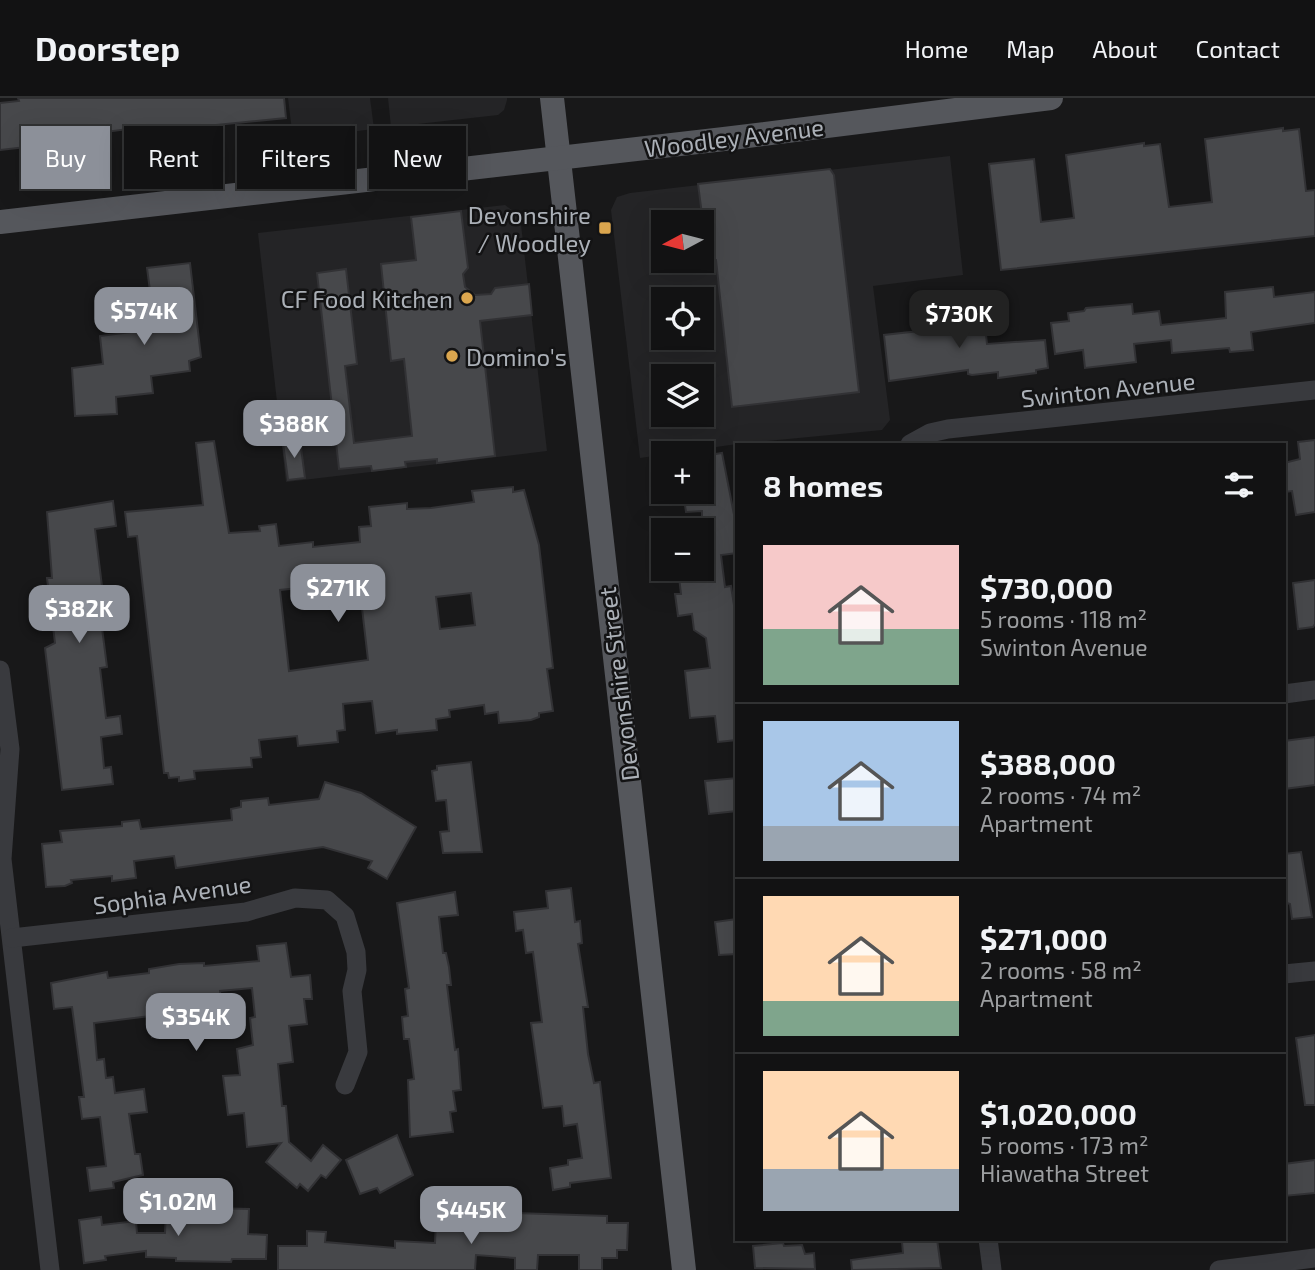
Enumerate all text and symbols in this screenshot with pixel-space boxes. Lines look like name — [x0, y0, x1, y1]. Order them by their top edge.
text: Doorstep — [35, 28, 180, 68]
text: Home — [905, 34, 968, 63]
text: Map — [1006, 34, 1054, 63]
text: About — [1092, 34, 1158, 63]
text: Contact — [1196, 34, 1280, 63]
street label: Woodley Avenue — [643, 112, 825, 162]
chip: Buy — [21, 126, 110, 189]
chip: Rent — [124, 126, 223, 189]
chip: Filters — [237, 126, 355, 189]
chip: New — [369, 126, 466, 189]
place label: Devonshire / Woodley — [468, 200, 591, 257]
north arrow — [651, 210, 714, 273]
map controls — [651, 210, 714, 581]
marker: Devonshire / Woodley — [597, 220, 613, 236]
place label: CF Food Kitchen — [281, 284, 453, 313]
button: locate — [651, 287, 714, 350]
pin: $574K — [95, 288, 193, 347]
marker: CF Food Kitchen — [459, 290, 475, 306]
pin: $730K — [910, 290, 1008, 350]
text: $574K — [110, 296, 178, 324]
text: $730K — [925, 299, 993, 327]
place label: Domino's — [466, 342, 567, 371]
marker: Domino's — [444, 348, 460, 364]
button: layers — [651, 364, 714, 427]
street label: Swinton Avenue — [1019, 365, 1197, 413]
pin: $388K — [245, 400, 343, 460]
text: $388K — [259, 409, 329, 437]
button: + — [651, 441, 714, 504]
icon: filters — [1220, 466, 1258, 504]
text: 8 homes — [763, 467, 883, 503]
button: − — [651, 518, 714, 581]
pin: $271K — [289, 564, 387, 624]
text: $730,000 — [980, 569, 1113, 605]
text: $271K — [306, 573, 370, 601]
icon: home — [819, 573, 903, 657]
street label: Devonshire Street — [592, 585, 644, 783]
pin: $382K — [30, 586, 128, 645]
text: $382K — [45, 594, 113, 622]
text: 5 rooms · 118 m² — [980, 605, 1147, 633]
text: Swinton Avenue — [980, 633, 1148, 661]
text: $388,000 — [980, 745, 1116, 781]
icon: home — [819, 749, 903, 833]
text: 2 rooms · 74 m² — [980, 781, 1141, 809]
text: Apartment — [980, 809, 1093, 837]
street label: Sophia Avenue — [91, 869, 253, 919]
text: $271,000 — [980, 920, 1108, 956]
icon: home — [819, 924, 903, 1008]
text: 2 rooms · 58 m² — [980, 956, 1142, 984]
text: Apartment — [980, 984, 1093, 1012]
pin: $354K — [147, 993, 245, 1053]
text: $354K — [162, 1002, 230, 1030]
text: $1,020,000 — [980, 1095, 1137, 1131]
icon: home — [819, 1099, 903, 1183]
text: 5 rooms · 173 m² — [980, 1131, 1149, 1159]
text: Hiawatha Street — [980, 1159, 1149, 1187]
pin: $1.02M — [121, 1178, 235, 1238]
pin: $445K — [422, 1186, 520, 1246]
text: $1.02M — [139, 1187, 217, 1215]
text: $445K — [436, 1195, 506, 1223]

